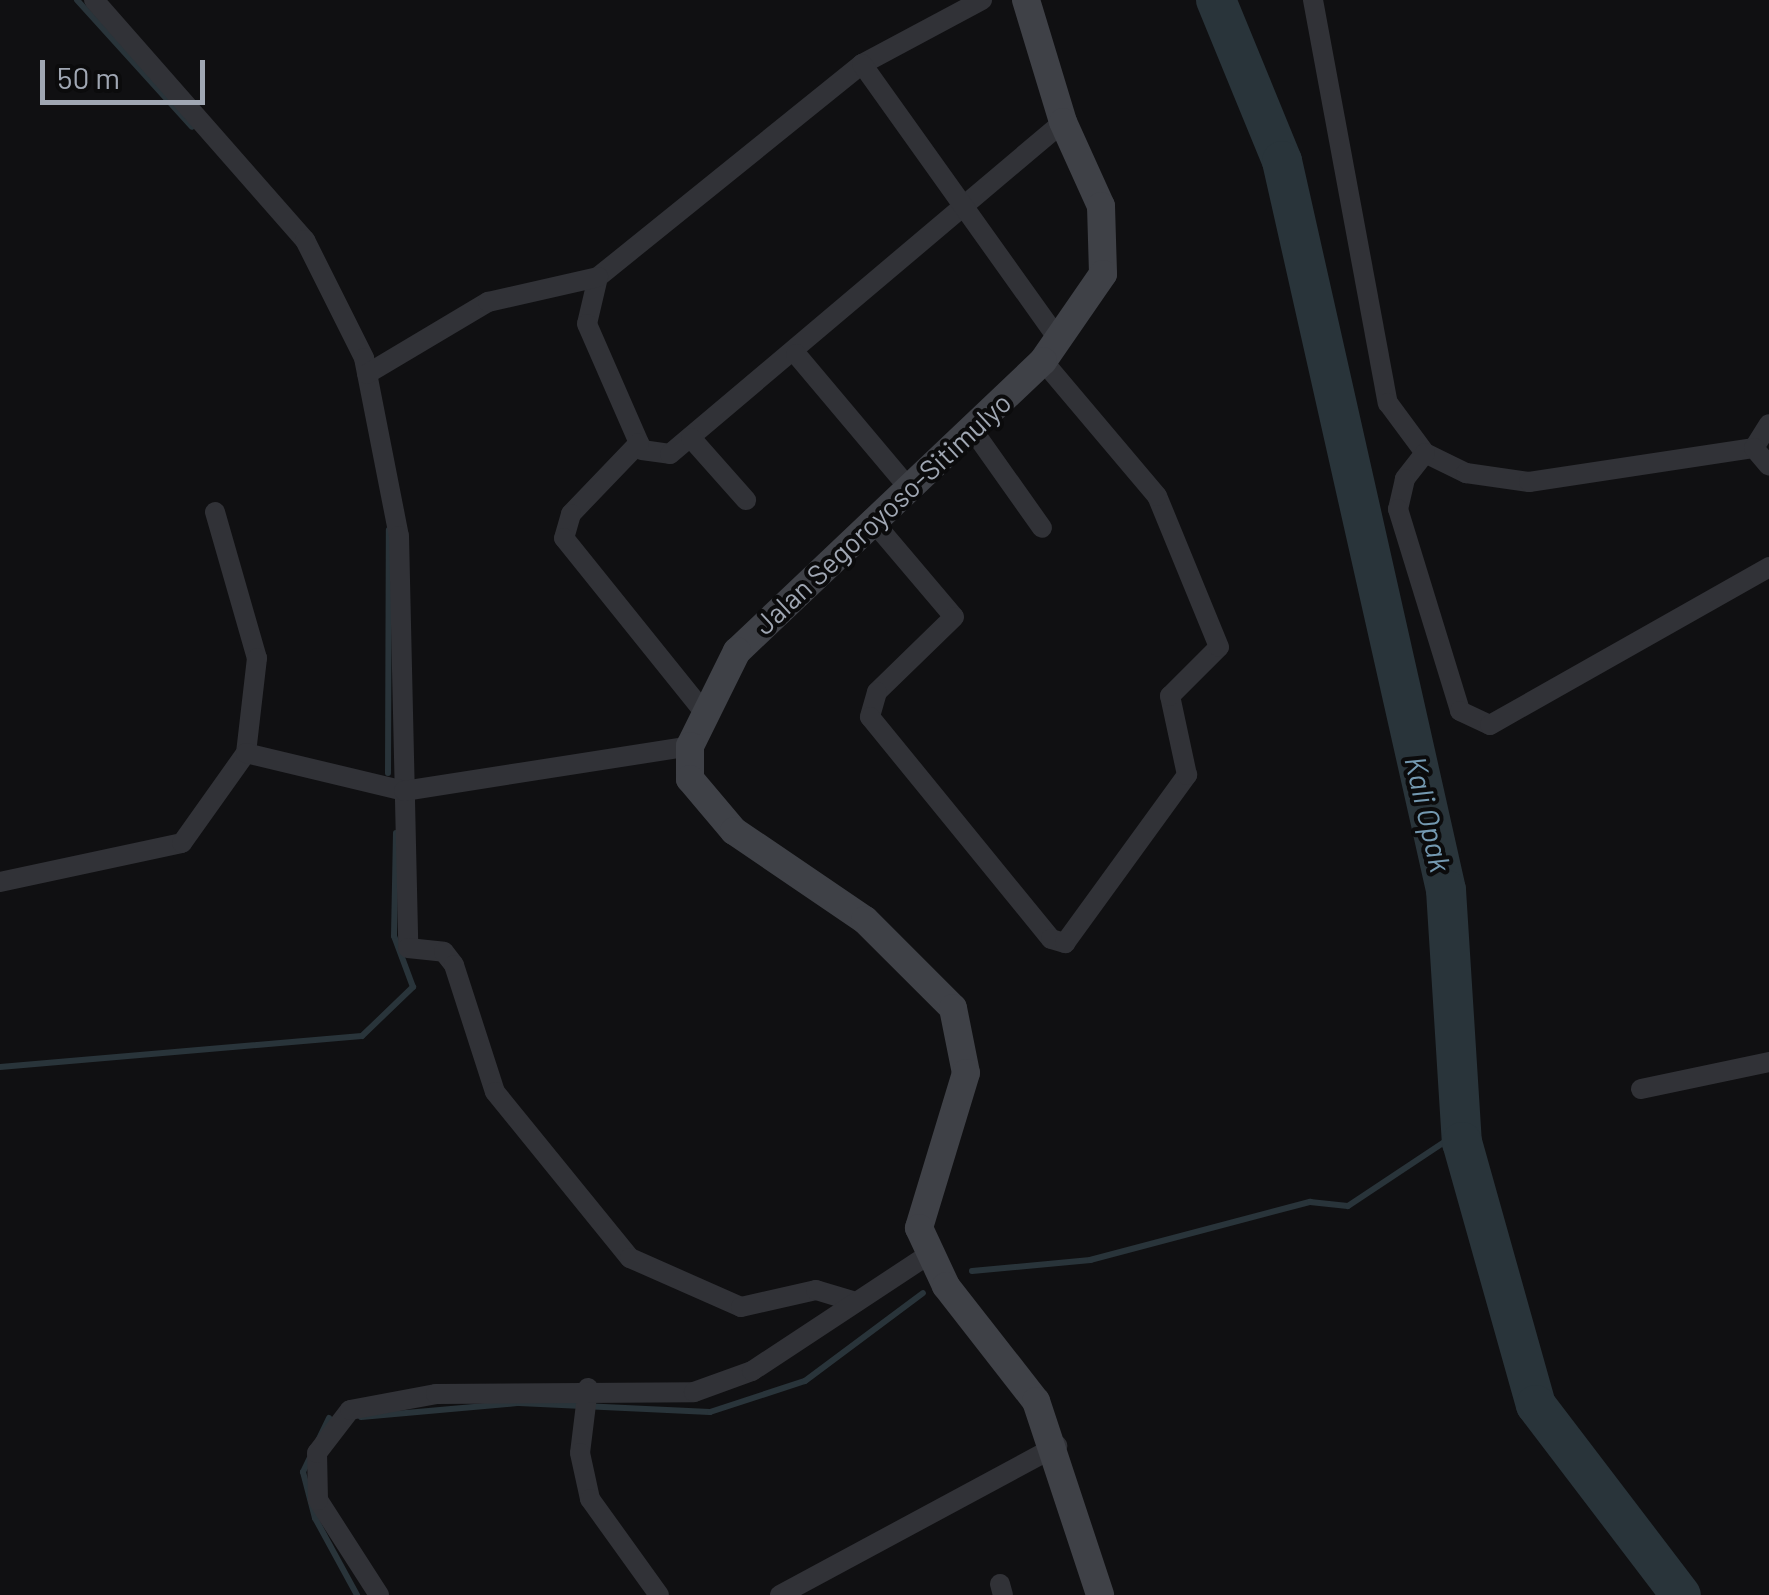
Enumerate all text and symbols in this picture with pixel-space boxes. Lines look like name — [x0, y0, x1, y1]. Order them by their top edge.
scale bar — [45, 40, 210, 102]
text: 50 m — [57, 59, 120, 95]
street label: Jalan Segoroyoso-Sitimulyo — [747, 385, 1017, 641]
water label: Kali Opak — [1398, 753, 1460, 875]

